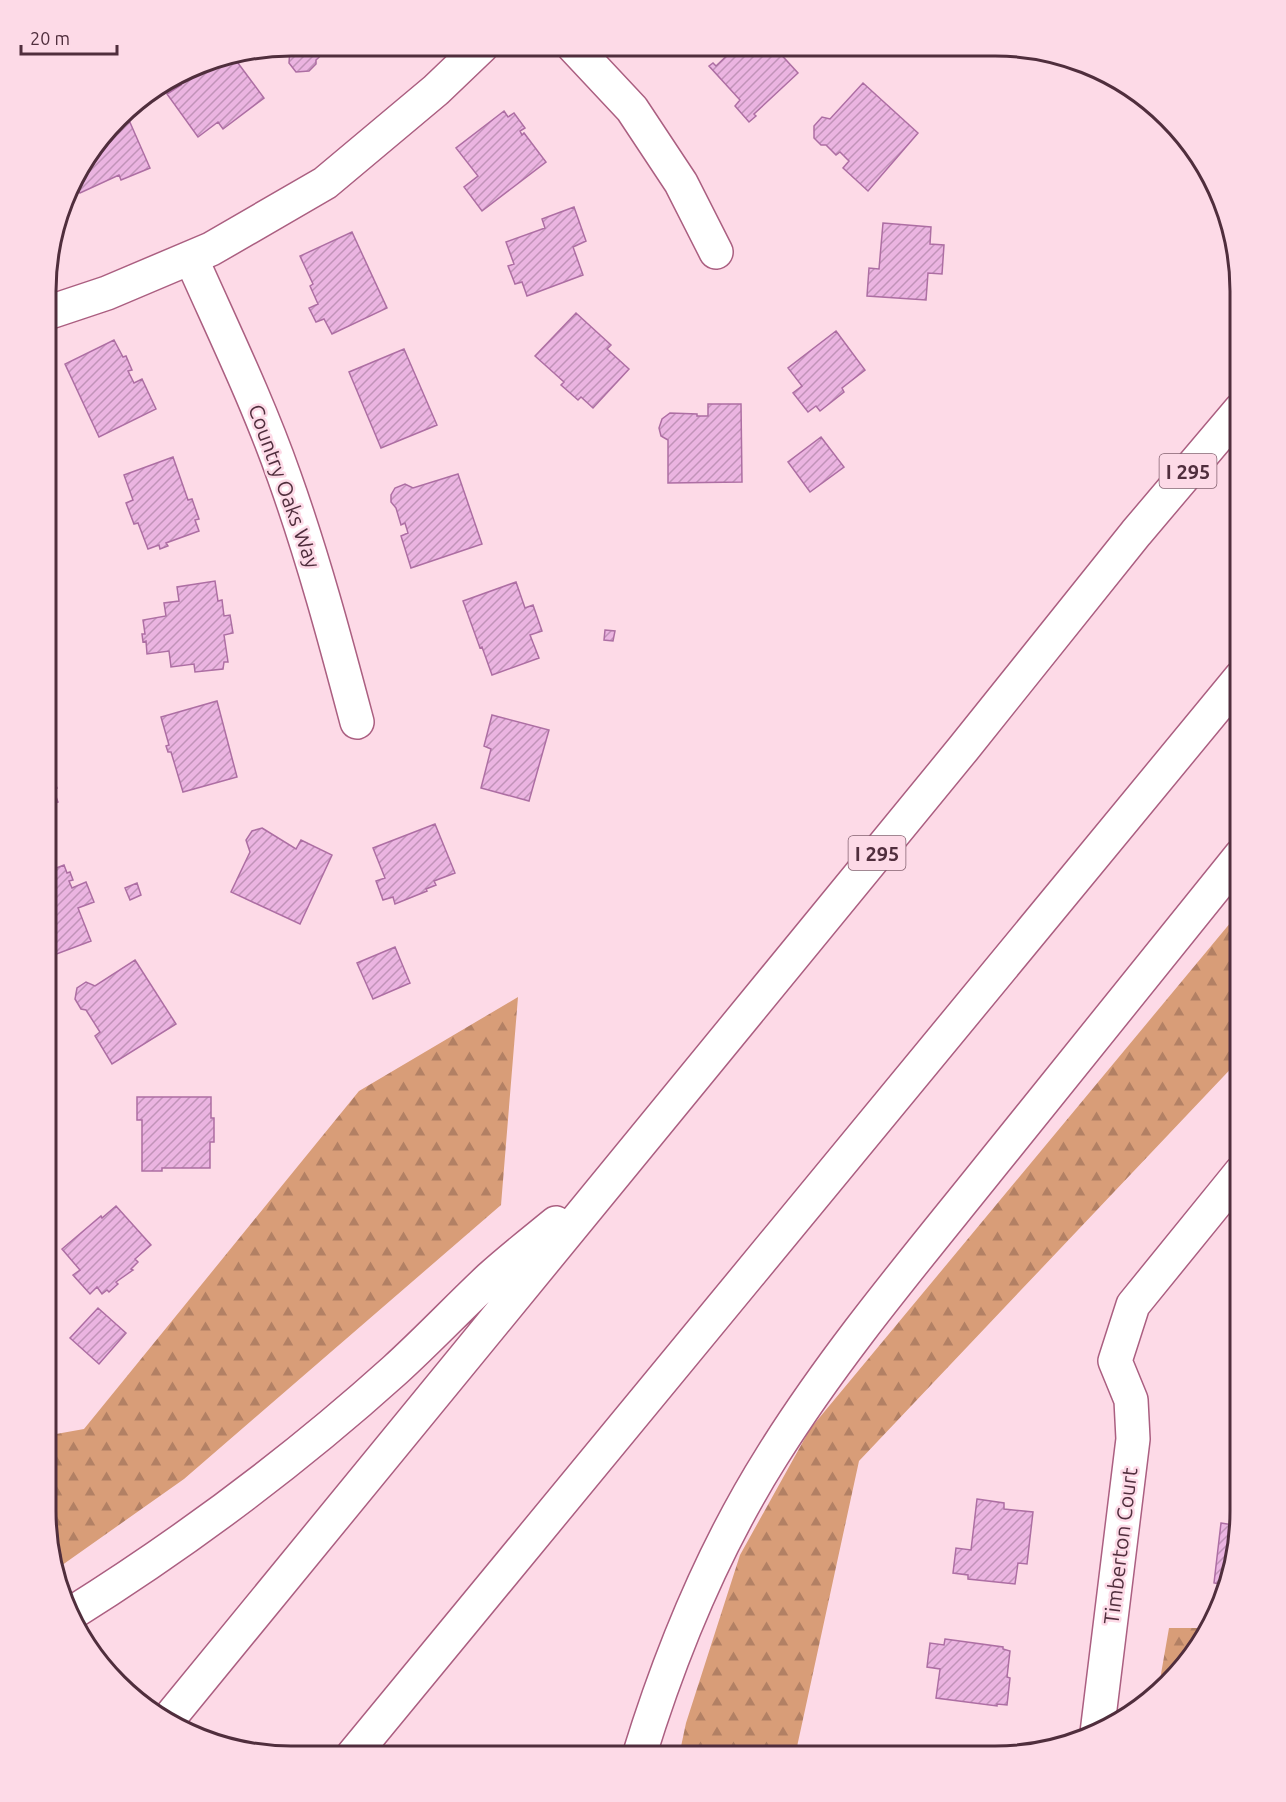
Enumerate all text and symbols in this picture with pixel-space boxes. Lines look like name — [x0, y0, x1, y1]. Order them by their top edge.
scale bar — [21, 18, 117, 56]
text: 20 m — [30, 28, 70, 48]
street label: Country Oaks Way — [244, 401, 326, 571]
road number: I 295 — [1160, 454, 1216, 488]
road number: I 295 — [848, 836, 906, 870]
street label: Timberton Court — [1098, 1466, 1142, 1626]

